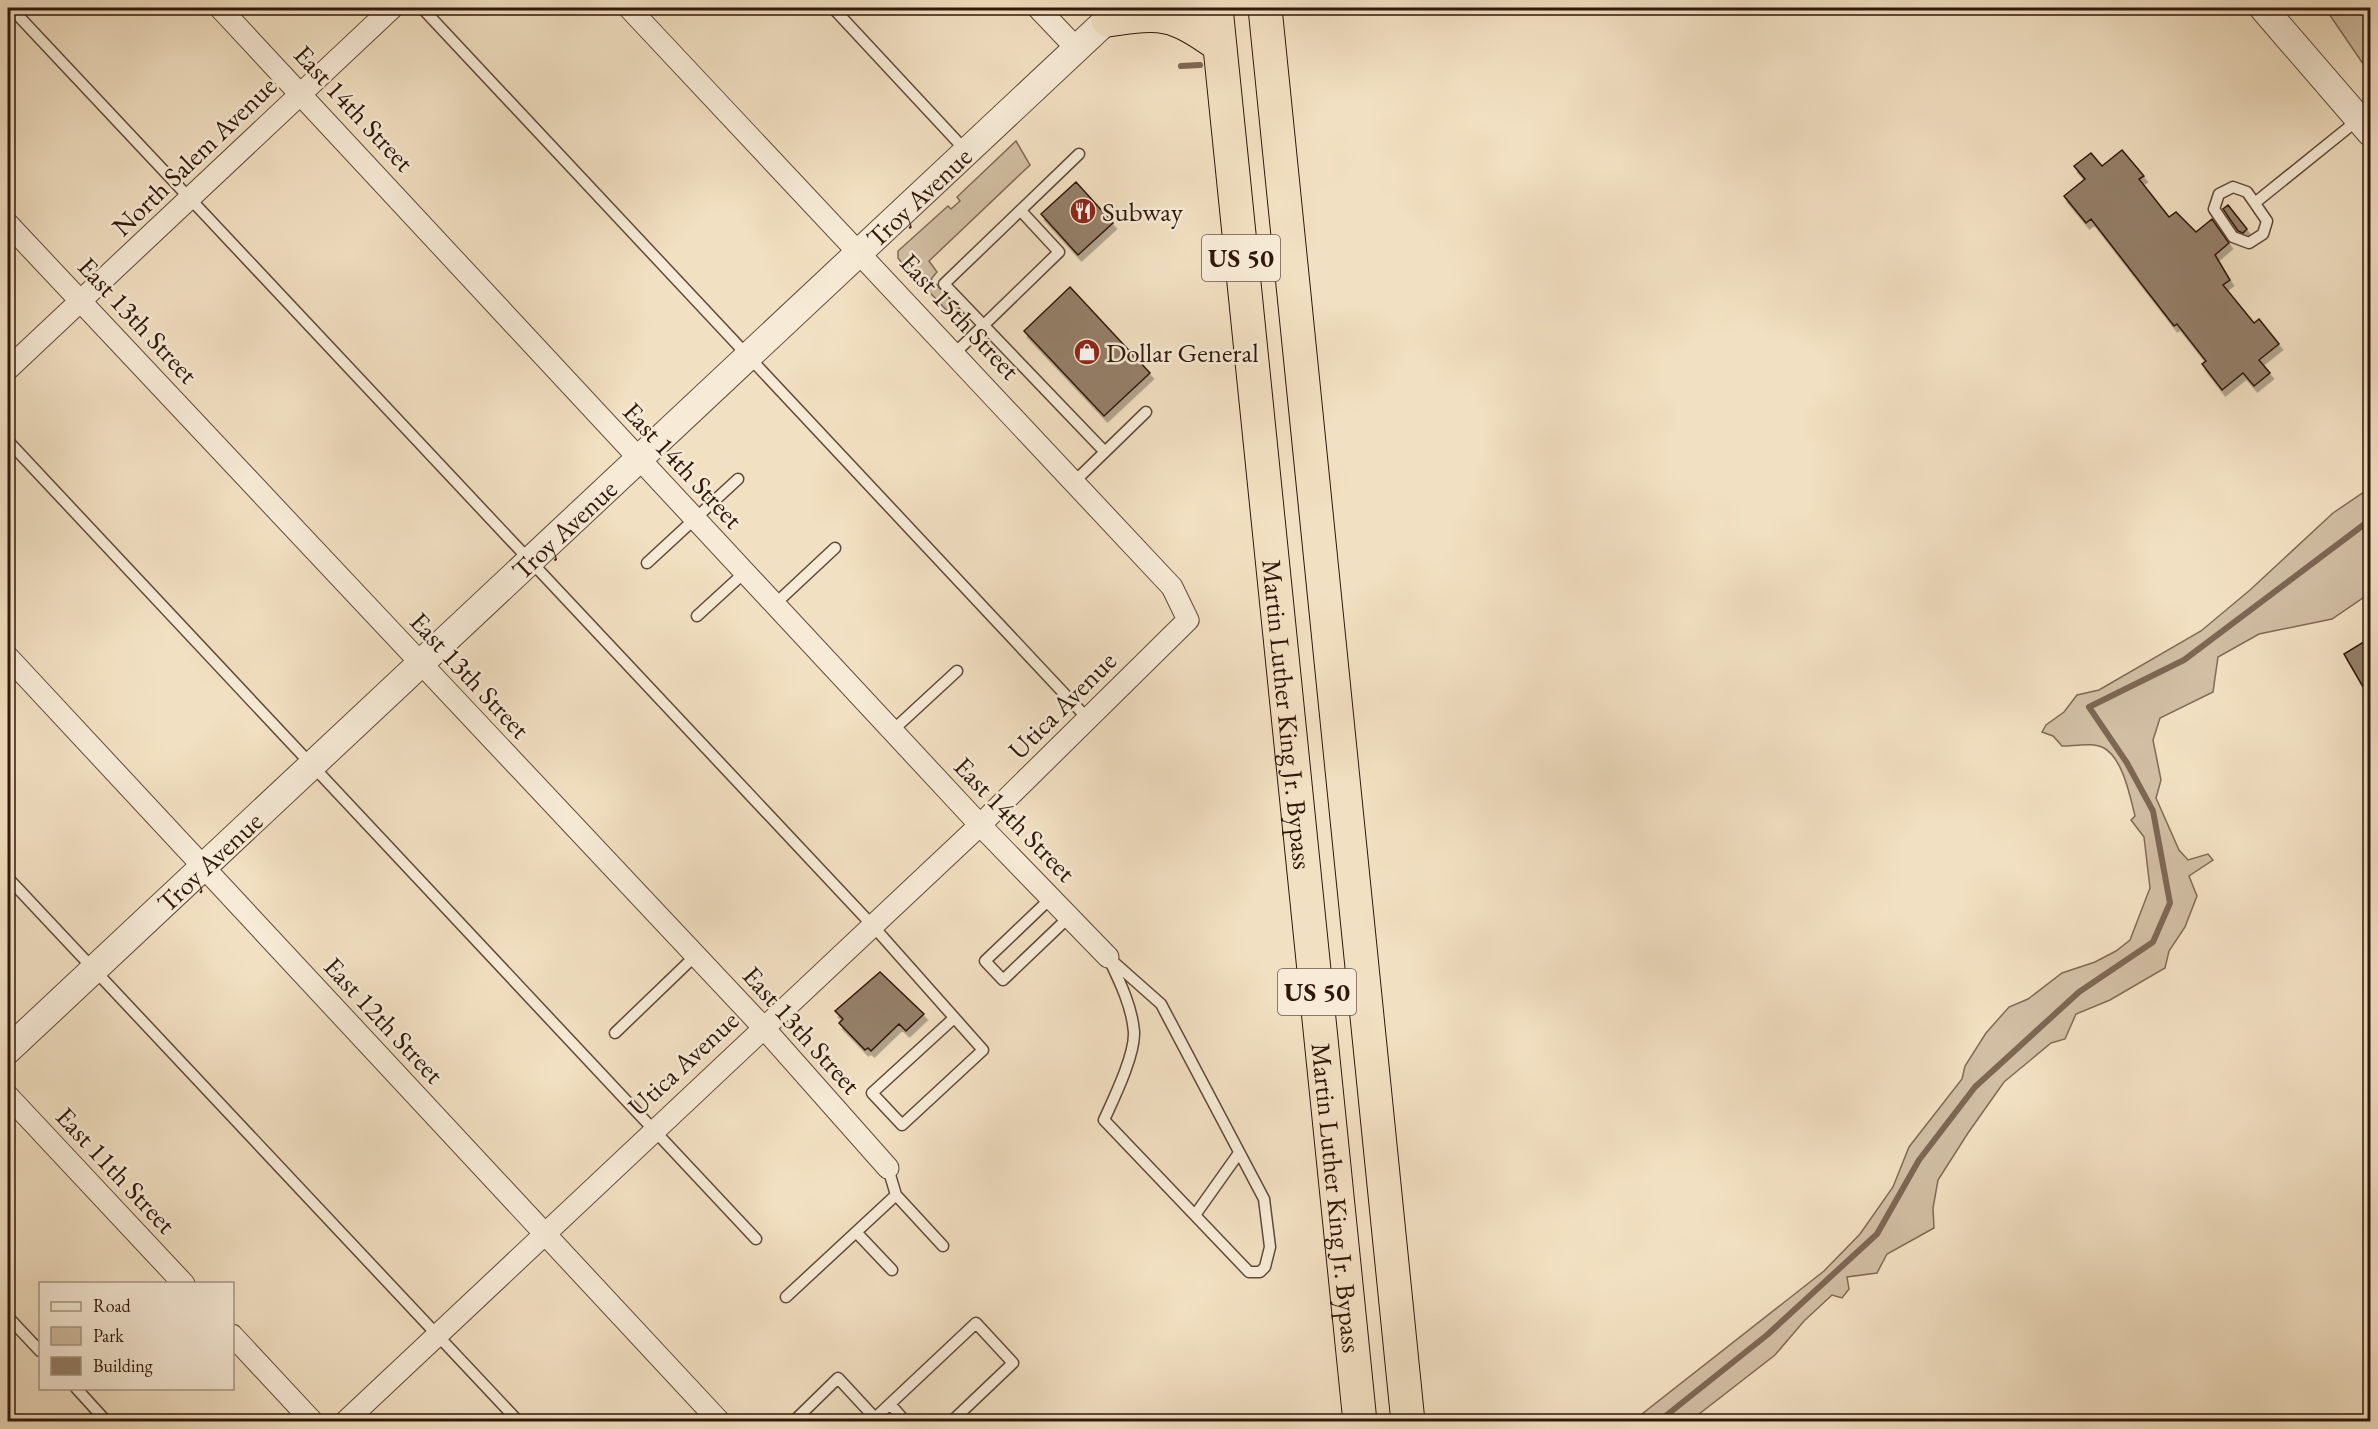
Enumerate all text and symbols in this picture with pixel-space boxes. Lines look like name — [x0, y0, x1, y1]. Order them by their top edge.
street label: East 14th Street — [286, 37, 422, 179]
street label: North Salem Avenue — [104, 68, 284, 244]
street label: Troy Avenue — [859, 139, 979, 255]
place label: Subway — [1102, 194, 1183, 229]
restaurant icon: Subway — [1068, 196, 1098, 226]
road number: US 50 — [1202, 235, 1280, 281]
street label: East 15th Street — [892, 245, 1028, 387]
street label: East 13th Street — [70, 249, 206, 391]
place label: Dollar General — [1106, 335, 1259, 370]
shop icon: Dollar General — [1072, 337, 1102, 367]
street label: East 14th Street — [615, 394, 751, 536]
street label: Troy Avenue — [504, 471, 624, 587]
street label: Martin Luther King Jr. Bypass — [1255, 558, 1321, 871]
street label: East 13th Street — [402, 604, 538, 746]
street label: Utica Avenue — [1000, 643, 1124, 767]
street label: East 14th Street — [947, 749, 1084, 889]
street label: Troy Avenue — [149, 803, 269, 919]
street label: East 12th Street — [316, 949, 452, 1091]
street label: East 13th Street — [735, 958, 869, 1102]
road number: US 50 — [1278, 969, 1356, 1015]
street label: Utica Avenue — [620, 1003, 746, 1123]
street label: Martin Luther King Jr. Bypass — [1304, 1041, 1370, 1355]
street label: East 11th Street — [48, 1099, 184, 1241]
legend — [39, 1282, 234, 1390]
text: Road — [93, 1294, 132, 1317]
text: Park — [93, 1324, 124, 1347]
text: Building — [93, 1354, 153, 1377]

